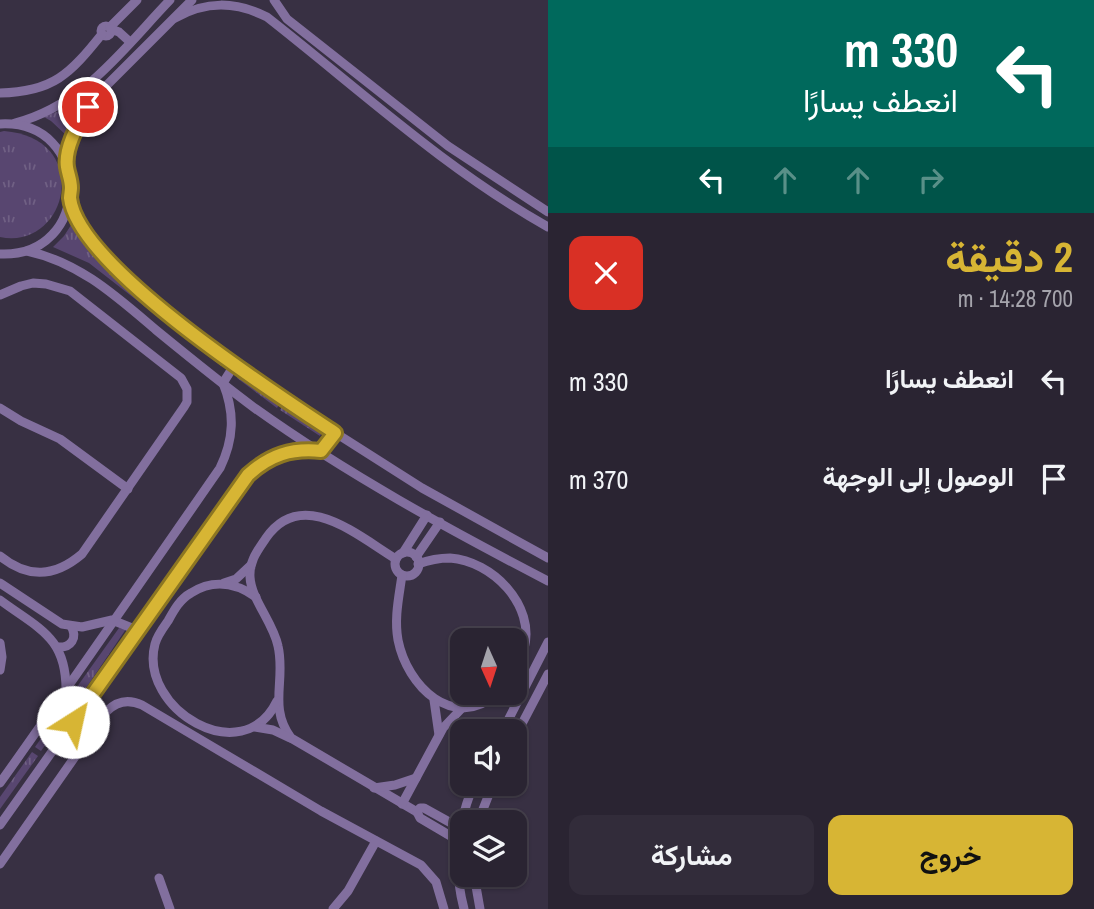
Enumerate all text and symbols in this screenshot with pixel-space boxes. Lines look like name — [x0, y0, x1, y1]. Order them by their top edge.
text: 330 m — [844, 16, 958, 82]
icon: left — [982, 28, 1073, 119]
pin — [58, 77, 118, 137]
text: انعطف يسارًا — [803, 79, 958, 122]
icon: arrive — [69, 88, 107, 126]
icon: left — [693, 161, 731, 199]
icon: ahead — [766, 161, 804, 199]
icon: ahead — [839, 161, 877, 199]
icon: right — [912, 161, 950, 199]
text: 2 دقيقة — [945, 229, 1073, 285]
button: close — [569, 236, 643, 310]
text: 700 m · 14:28 — [958, 283, 1073, 314]
text: انعطف يسارًا — [885, 361, 1014, 396]
icon: left — [1035, 362, 1073, 400]
text: 330 m — [569, 364, 628, 399]
text: الوصول إلى الوجهة — [822, 459, 1014, 494]
icon: arrive — [1035, 460, 1073, 498]
text: 370 m — [569, 462, 628, 497]
north arrow — [450, 628, 527, 705]
map controls — [450, 628, 527, 887]
position arrow — [36, 685, 110, 759]
button: sound — [450, 719, 527, 796]
button: layers — [450, 810, 527, 887]
button: مشاركة — [569, 815, 814, 895]
button: خروج — [828, 815, 1073, 895]

